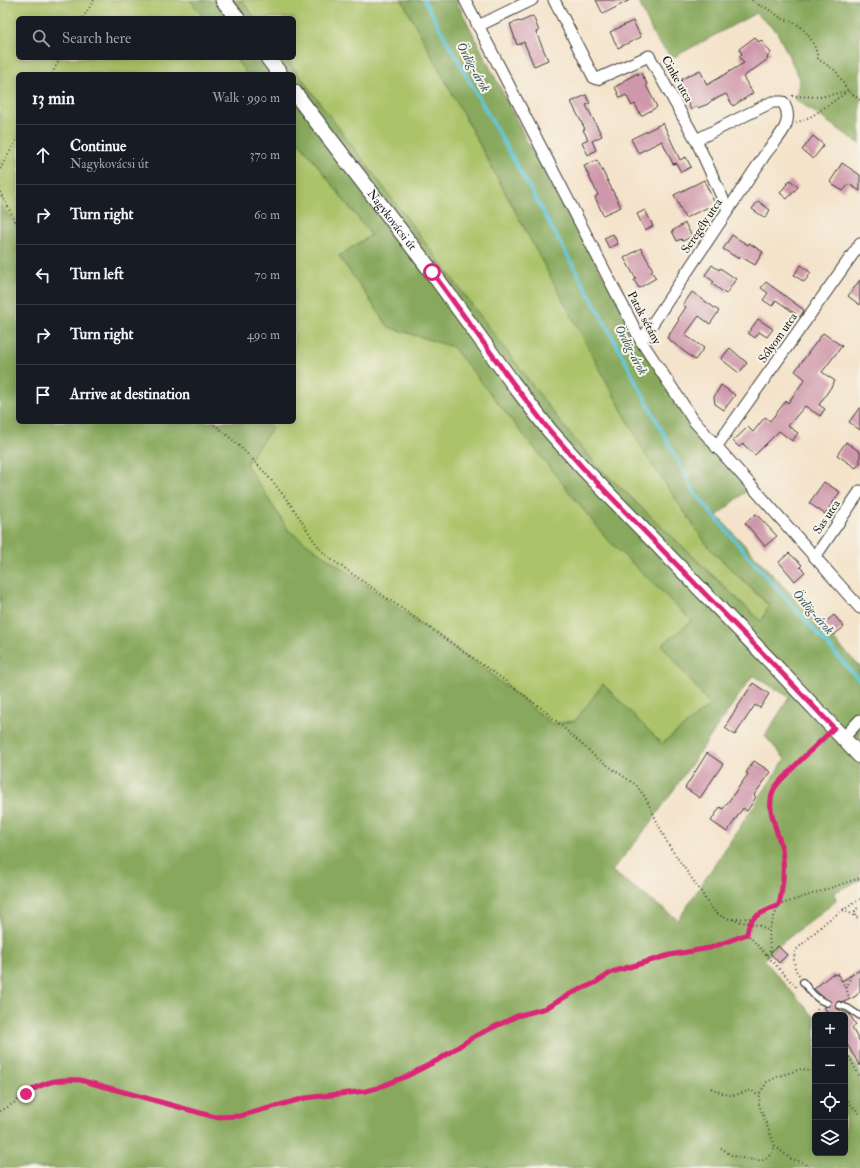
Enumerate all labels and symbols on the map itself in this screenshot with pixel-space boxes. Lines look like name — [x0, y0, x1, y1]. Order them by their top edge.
water label: Ördög-árok — [453, 39, 493, 95]
street label: Cinke utca — [658, 53, 696, 106]
street label: Nagykovácsi út — [364, 186, 420, 253]
street label: Seregély utca — [678, 195, 726, 256]
route start — [423, 263, 441, 281]
street label: Patak sétány — [624, 289, 665, 348]
street label: Sólyom utca — [755, 309, 801, 366]
water label: Ördög-árok — [611, 322, 651, 378]
street label: Sas utca — [810, 496, 844, 537]
water label: Ördög-árok — [789, 586, 837, 638]
route end — [17, 1085, 35, 1103]

